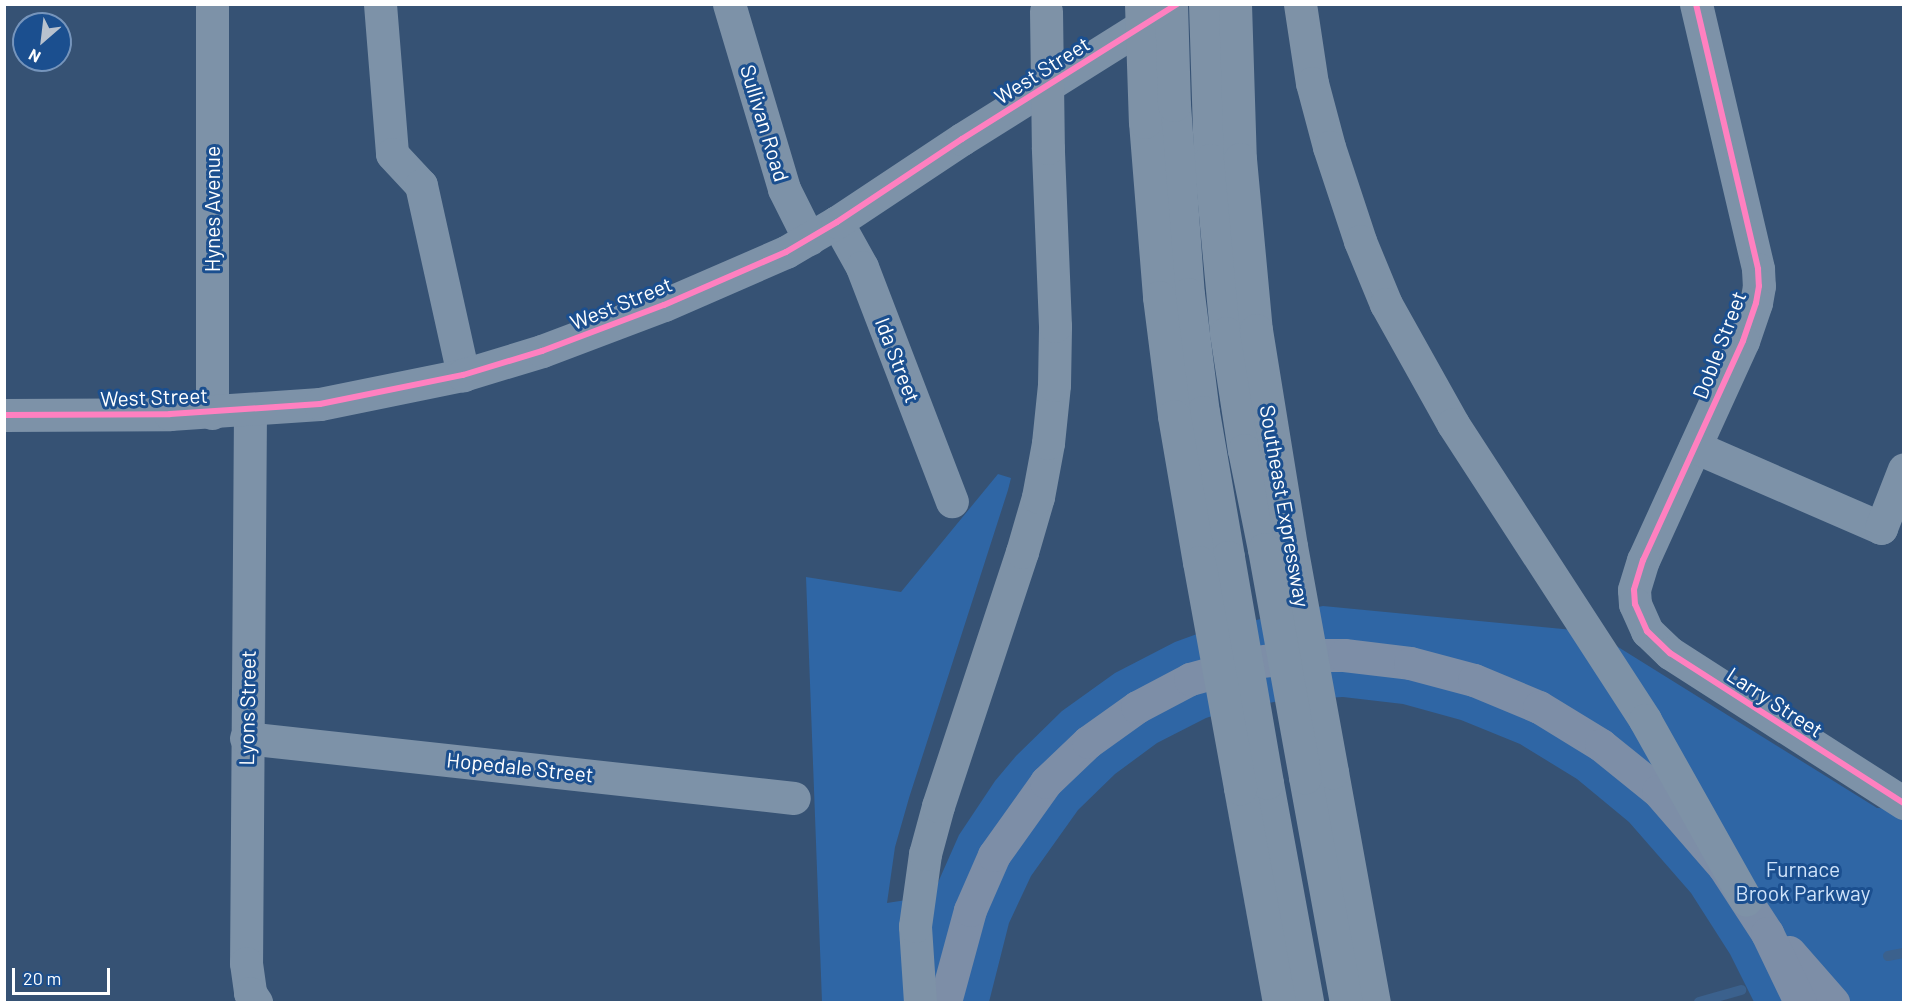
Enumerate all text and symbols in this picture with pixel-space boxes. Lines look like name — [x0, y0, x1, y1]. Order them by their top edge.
north arrow — [12, 12, 72, 72]
street label: West Street — [990, 31, 1094, 109]
text: N — [25, 46, 43, 67]
street label: Sullivan Road — [735, 61, 795, 185]
street label: Hynes Avenue — [199, 146, 225, 272]
street label: West Street — [566, 271, 676, 335]
street label: Doble Street — [1687, 288, 1751, 402]
street label: Ida Street — [870, 314, 926, 406]
street label: West Street — [100, 383, 208, 411]
street label: Southeast Expressway — [1255, 403, 1315, 609]
street label: Lyons Street — [233, 650, 261, 766]
street label: Larry Street — [1722, 662, 1828, 742]
street label: Hopedale Street — [445, 747, 595, 787]
park label: Furnace Brook Parkway — [1736, 856, 1870, 906]
scale bar — [15, 956, 112, 994]
text: 20 m — [23, 967, 61, 989]

